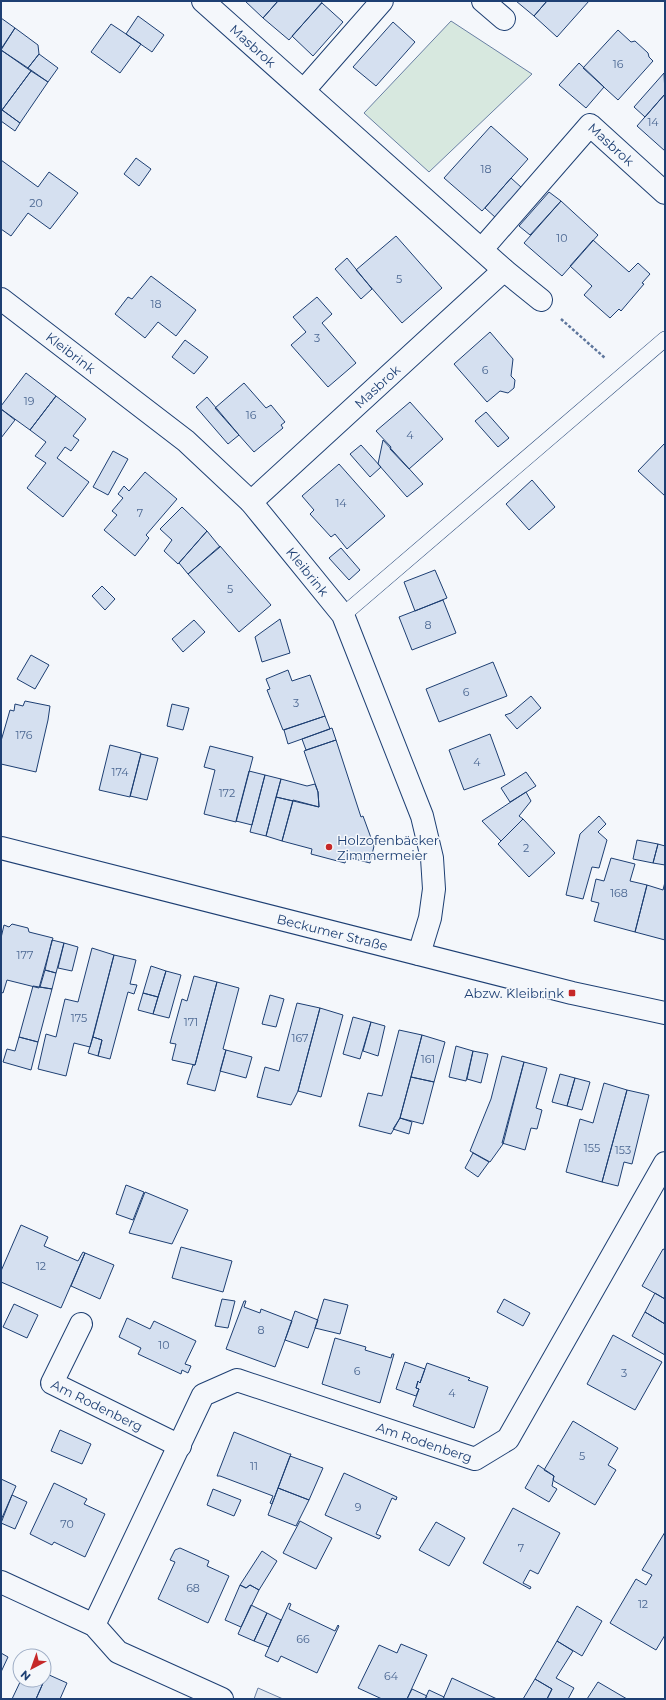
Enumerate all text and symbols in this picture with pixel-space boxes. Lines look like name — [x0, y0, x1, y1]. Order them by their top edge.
street label: Masbrok — [227, 21, 279, 71]
house number: 16 — [613, 57, 624, 71]
house number: 14 — [647, 115, 659, 129]
street label: Masbrok — [585, 119, 638, 169]
house number: 18 — [481, 162, 492, 176]
house number: 20 — [29, 196, 43, 210]
house number: 10 — [556, 231, 568, 245]
house number: 5 — [396, 272, 402, 286]
house number: 18 — [151, 297, 162, 311]
street label: Kleibrink — [43, 329, 99, 377]
house number: 3 — [314, 331, 320, 345]
street label: Masbrok — [351, 361, 403, 411]
house number: 6 — [482, 363, 489, 377]
house number: 19 — [24, 394, 35, 408]
house number: 16 — [246, 408, 257, 422]
house number: 4 — [406, 428, 414, 442]
house number: 14 — [335, 496, 347, 510]
house number: 7 — [137, 506, 143, 520]
street label: Kleibrink — [283, 544, 332, 599]
house number: 5 — [227, 582, 233, 596]
house number: 8 — [424, 618, 432, 632]
house number: 6 — [463, 685, 470, 699]
house number: 3 — [293, 696, 299, 710]
house number: 176 — [16, 728, 33, 742]
house number: 4 — [473, 755, 481, 769]
house number: 174 — [111, 765, 129, 779]
house number: 172 — [219, 786, 235, 800]
place label: Holzofenbäcker Zimmermeier — [337, 832, 439, 863]
house number: 2 — [523, 841, 529, 855]
marker: Holzofenbäcker Zimmermeier — [324, 842, 334, 852]
house number: 168 — [610, 886, 628, 900]
street label: Beckumer Straße — [275, 910, 390, 954]
house number: 177 — [17, 948, 33, 962]
place label: Abzw. Kleibrink — [464, 985, 564, 1001]
marker: Abzw. Kleibrink — [567, 988, 577, 998]
house number: 175 — [71, 1011, 87, 1025]
house number: 171 — [184, 1015, 198, 1029]
house number: 167 — [291, 1031, 309, 1045]
house number: 161 — [421, 1052, 435, 1066]
house number: 155 — [584, 1141, 600, 1155]
house number: 153 — [615, 1143, 631, 1157]
house number: 12 — [36, 1259, 46, 1273]
house number: 8 — [257, 1323, 265, 1337]
house number: 10 — [158, 1338, 170, 1352]
house number: 6 — [354, 1364, 361, 1378]
house number: 3 — [621, 1366, 627, 1380]
street label: Am Rodenberg — [49, 1376, 146, 1435]
house number: 4 — [448, 1386, 456, 1400]
street label: Am Rodenberg — [374, 1419, 474, 1466]
house number: 5 — [579, 1449, 585, 1463]
house number: 11 — [250, 1459, 258, 1473]
house number: 9 — [355, 1500, 362, 1514]
house number: 70 — [60, 1517, 74, 1531]
house number: 7 — [518, 1541, 524, 1555]
house number: 68 — [186, 1581, 200, 1595]
house number: 12 — [638, 1597, 648, 1611]
house number: 66 — [296, 1632, 310, 1646]
north arrow — [12, 1648, 52, 1688]
text: N — [17, 1667, 33, 1684]
house number: 64 — [384, 1669, 399, 1683]

